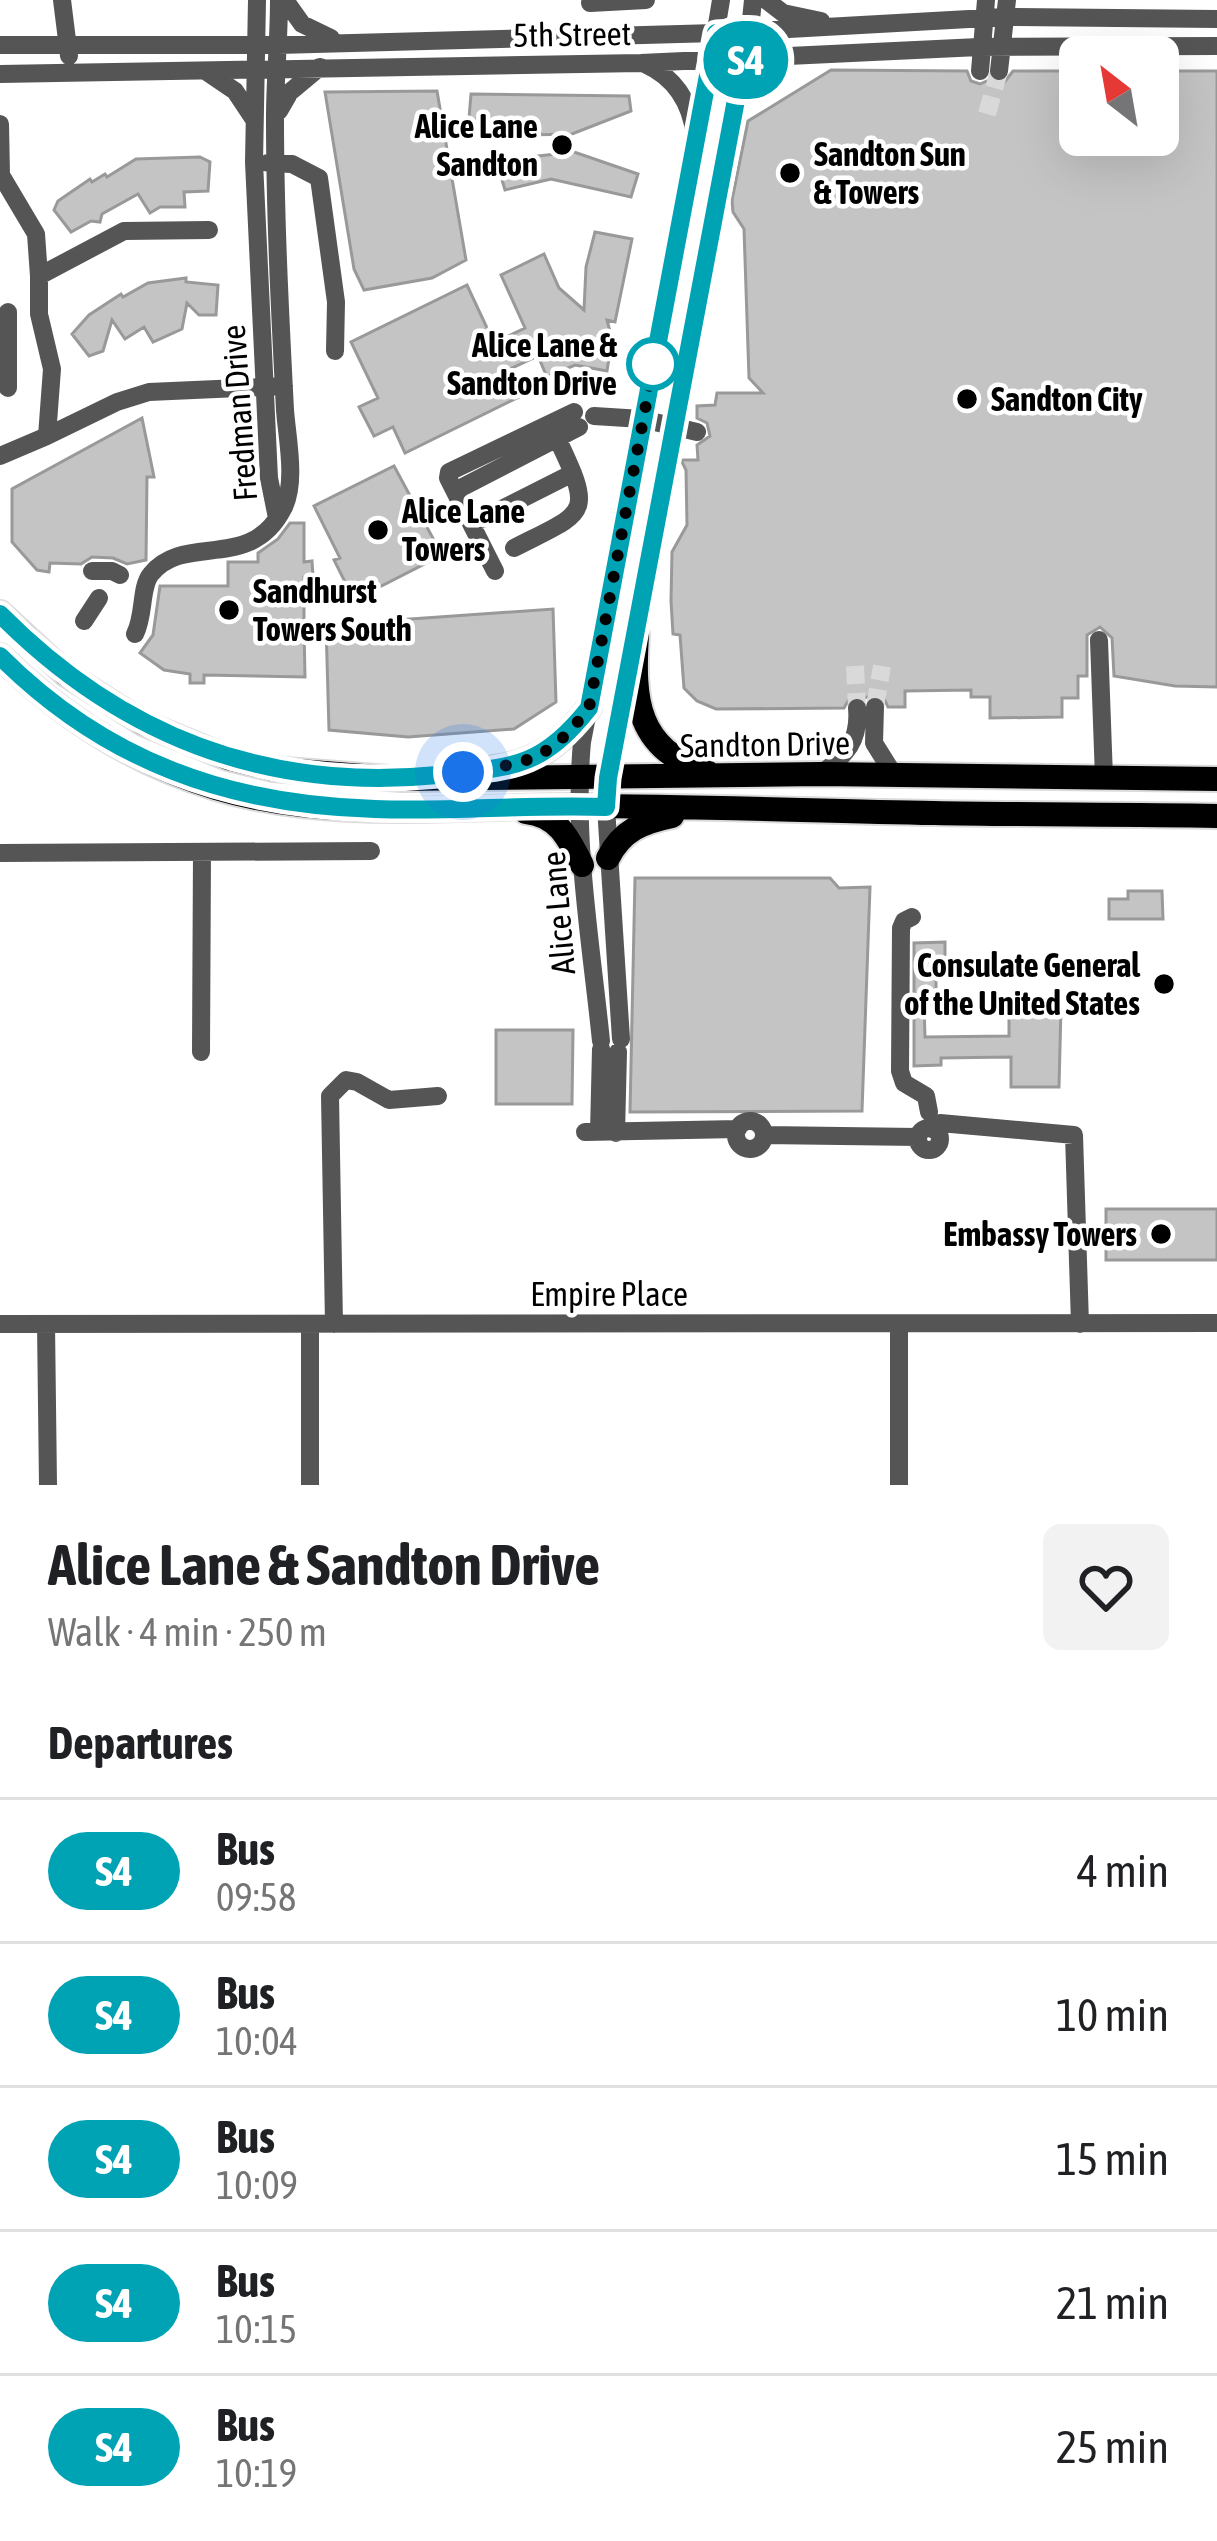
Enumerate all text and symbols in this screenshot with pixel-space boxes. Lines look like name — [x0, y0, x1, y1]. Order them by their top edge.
street label: 5th Street — [513, 14, 631, 54]
line badge: S4 — [692, 21, 800, 99]
text: S4 — [727, 36, 765, 84]
north arrow — [1059, 36, 1179, 156]
map controls — [1059, 36, 1179, 156]
place label: Alice Lane Sandton — [414, 107, 538, 183]
marker: Alice Lane Sandton — [549, 132, 575, 158]
place label: Sandton Sun & Towers — [814, 135, 966, 211]
marker: Sandton Sun & Towers — [777, 160, 803, 186]
street label: Fredman Drive — [214, 324, 264, 502]
place label: Alice Lane & Sandton Drive — [447, 326, 618, 402]
marker: Alice Lane & Sandton Drive — [628, 339, 678, 389]
place label: Sandton City — [991, 380, 1143, 418]
marker: Sandton City — [954, 386, 980, 412]
place label: Alice Lane Towers — [401, 492, 525, 568]
marker: Alice Lane Towers — [365, 517, 391, 543]
place label: Sandhurst Towers South — [253, 572, 412, 648]
marker: Sandhurst Towers South — [216, 597, 242, 623]
street label: Sandton Drive — [680, 724, 850, 764]
your location — [433, 742, 493, 802]
street label: Alice Lane — [534, 850, 582, 976]
place label: Consulate General of the United States — [904, 946, 1141, 1022]
marker: Consulate General of the United States — [1151, 971, 1177, 997]
place label: Embassy Towers — [943, 1215, 1137, 1253]
marker: Embassy Towers — [1148, 1221, 1174, 1247]
street label: Empire Place — [530, 1275, 688, 1313]
button: heart — [1043, 1524, 1169, 1650]
text: Alice Lane & Sandton Drive — [48, 1532, 600, 1597]
text: Walk · 4 min · 250 m — [48, 1610, 327, 1654]
text: Departures — [48, 1717, 233, 1769]
text: Bus — [216, 1823, 275, 1875]
text: 4 min — [1077, 1845, 1169, 1897]
text: S4 — [95, 1847, 133, 1895]
text: 09:58 — [216, 1875, 296, 1919]
text: Bus — [216, 1967, 275, 2019]
text: 10 min — [1056, 1989, 1169, 2041]
text: S4 — [95, 1991, 133, 2039]
text: 10:04 — [216, 2019, 298, 2063]
text: Bus — [216, 2111, 275, 2163]
text: 15 min — [1056, 2133, 1169, 2185]
text: S4 — [95, 2135, 133, 2183]
text: 10:09 — [216, 2163, 298, 2207]
text: Bus — [216, 2255, 275, 2307]
text: 21 min — [1056, 2277, 1169, 2329]
text: S4 — [95, 2279, 133, 2327]
text: 10:15 — [216, 2307, 297, 2351]
text: Bus — [216, 2399, 275, 2451]
text: 25 min — [1056, 2421, 1169, 2473]
text: S4 — [95, 2423, 133, 2471]
text: 10:19 — [216, 2451, 297, 2495]

